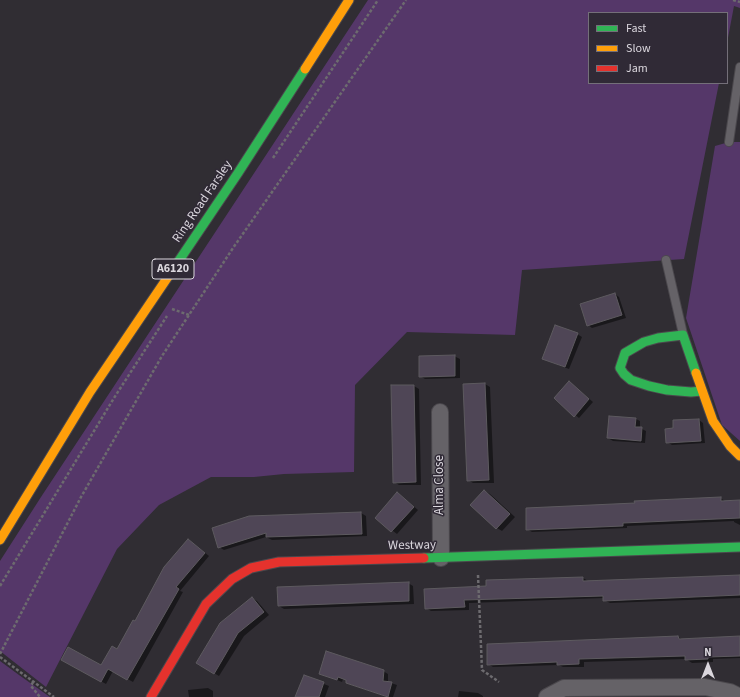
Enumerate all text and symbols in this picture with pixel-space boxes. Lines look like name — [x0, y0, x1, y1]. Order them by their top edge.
legend — [588, 12, 728, 84]
text: Fast — [626, 20, 646, 37]
text: Slow — [626, 40, 651, 57]
text: Jam — [626, 60, 648, 77]
street label: Ring Road Farsley — [170, 158, 236, 246]
road number: A6120 — [152, 259, 194, 279]
street label: Alma Close — [432, 455, 448, 515]
street label: Westway — [388, 538, 436, 554]
north arrow — [688, 645, 728, 685]
text: N — [704, 645, 712, 660]

